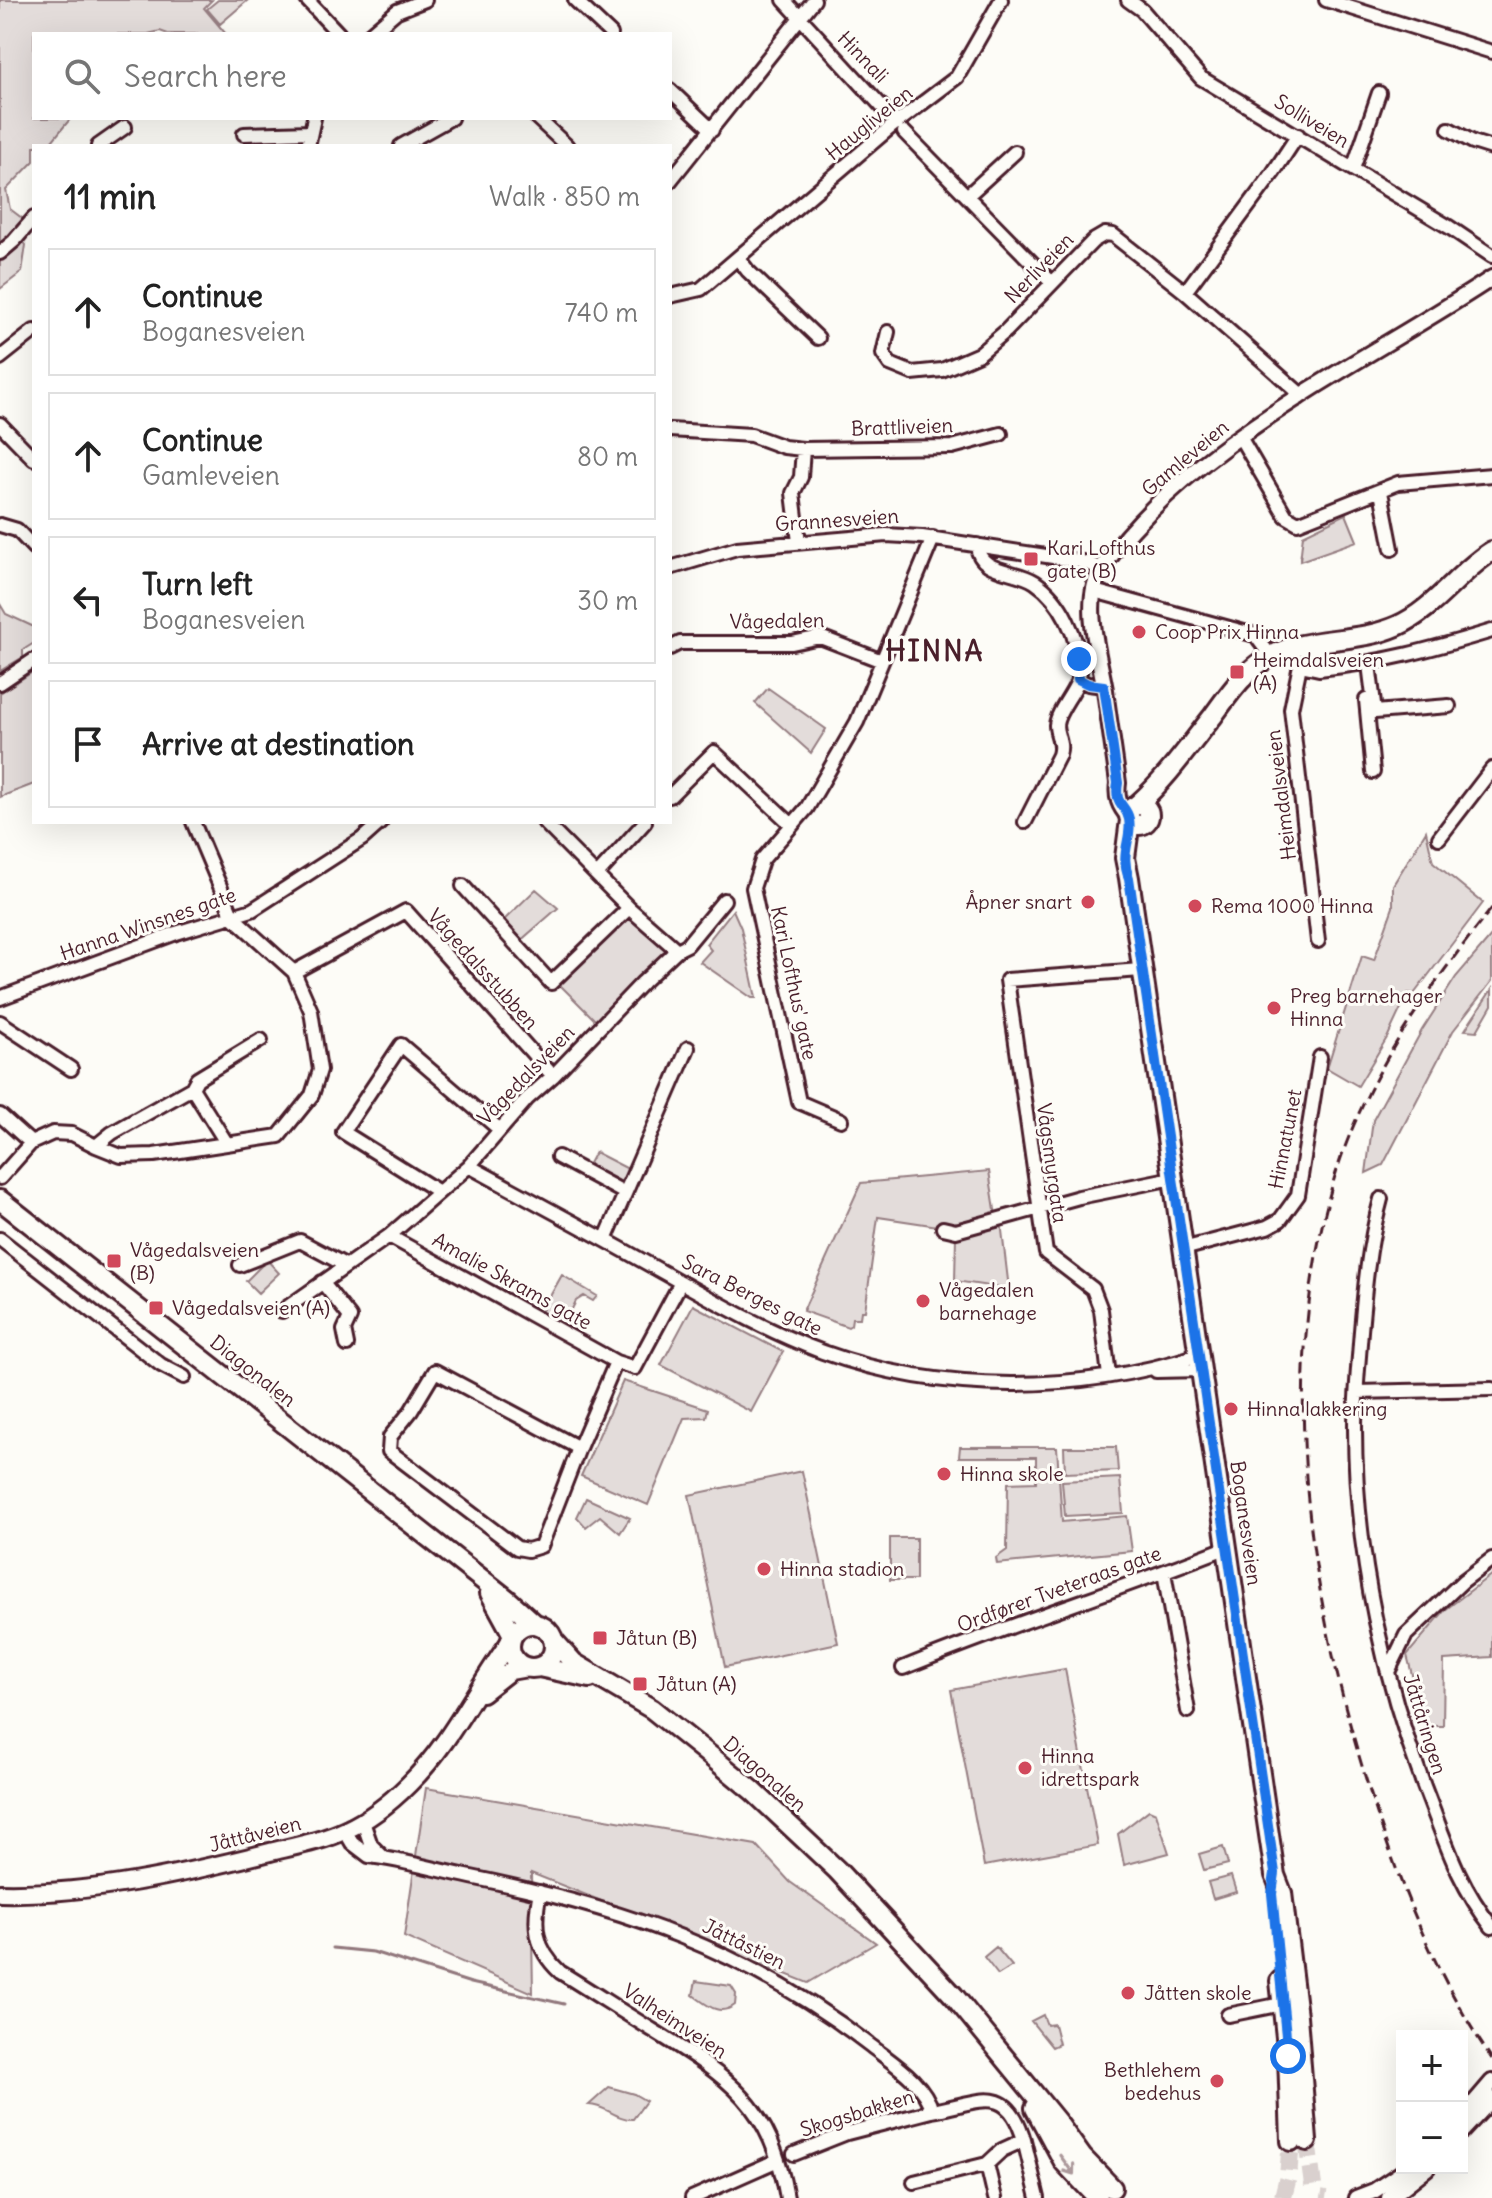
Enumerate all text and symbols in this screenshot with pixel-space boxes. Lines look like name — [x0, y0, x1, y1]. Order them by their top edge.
street label: Hinnali — [833, 26, 894, 88]
search box — [32, 32, 672, 120]
icon: search — [60, 54, 104, 98]
text: Search here — [124, 57, 287, 95]
street label: Haugliveien — [820, 80, 917, 165]
street label: Solliveien — [1270, 88, 1354, 153]
text: 11 min — [64, 175, 156, 218]
text: Walk · 850 m — [489, 180, 640, 213]
street label: Nerliveien — [999, 227, 1079, 308]
text: Continue — [142, 277, 263, 315]
icon: ahead — [66, 290, 110, 334]
text: 740 m — [565, 296, 638, 329]
text: Boganesveien — [142, 315, 305, 348]
street label: Brattliveien — [850, 412, 954, 441]
street label: Gamleveien — [1136, 414, 1233, 501]
text: Continue — [142, 421, 263, 459]
icon: ahead — [66, 434, 110, 478]
text: 80 m — [577, 440, 638, 473]
text: Gamleveien — [142, 459, 280, 492]
street label: Grannesveien — [774, 503, 900, 536]
place label: Kari Lofthus gate (B) — [1047, 535, 1155, 583]
marker: Kari Lofthus gate (B) — [1022, 550, 1040, 568]
text: Turn left — [142, 565, 253, 603]
icon: left — [66, 578, 110, 622]
text: 30 m — [577, 584, 638, 617]
text: Boganesveien — [142, 603, 305, 636]
street label: Vågedalen — [729, 607, 825, 634]
place label: Coop Prix Hinna — [1155, 619, 1299, 644]
marker: Coop Prix Hinna — [1130, 623, 1148, 641]
district label: HINNA — [886, 633, 984, 669]
route end — [1061, 641, 1097, 677]
place label: Heimdalsveien (A) — [1253, 647, 1384, 695]
marker: Heimdalsveien (A) — [1228, 663, 1246, 681]
icon: arrive — [66, 722, 110, 766]
text: Arrive at destination — [142, 725, 414, 763]
street label: Heimdalsveien — [1260, 728, 1301, 862]
street label: Hanna Winsnes gate — [57, 882, 239, 965]
place label: Åpner snart — [965, 889, 1072, 914]
marker: Åpner snart — [1079, 893, 1097, 911]
place label: Rema 1000 Hinna — [1211, 893, 1373, 918]
marker: Rema 1000 Hinna — [1186, 897, 1204, 915]
street label: Vågedalsstubben — [423, 903, 544, 1034]
street label: Kari Lofthus' gate — [766, 904, 823, 1062]
place label: Preg barnehager Hinna — [1290, 983, 1442, 1031]
marker: Preg barnehager Hinna — [1265, 999, 1283, 1017]
street label: Vågedalsveien — [472, 1020, 579, 1130]
street label: Hinnatunet — [1263, 1087, 1306, 1191]
street label: Vågsmyrgata — [1032, 1101, 1073, 1224]
street label: Amalie Skrams gate — [428, 1226, 596, 1335]
place label: Vågedalsveien (B) — [130, 1237, 259, 1285]
street label: Sara Berges gate — [678, 1248, 827, 1341]
marker: Vågedalsveien (B) — [105, 1252, 123, 1270]
place label: Vågedalen barnehage — [939, 1277, 1037, 1325]
marker: Vågedalen barnehage — [914, 1292, 932, 1310]
place label: Vågedalsveien (A) — [172, 1295, 330, 1320]
marker: Vågedalsveien (A) — [147, 1299, 165, 1317]
street label: Diagonalen — [205, 1329, 301, 1412]
place label: Hinna lakkering — [1247, 1396, 1387, 1421]
marker: Hinna lakkering — [1222, 1400, 1240, 1418]
street label: Boganesveien — [1225, 1459, 1268, 1587]
place label: Hinna skole — [960, 1461, 1064, 1486]
marker: Hinna skole — [935, 1465, 953, 1483]
street label: Ordfører Tveteraas gate — [953, 1540, 1164, 1637]
place label: Hinna stadion — [780, 1556, 904, 1581]
marker: Hinna stadion — [755, 1560, 773, 1578]
place label: Jåtun (B) — [616, 1625, 697, 1650]
marker: Jåtun (B) — [591, 1629, 609, 1647]
street label: Jåttåringen — [1398, 1670, 1453, 1777]
place label: Jåtun (A) — [656, 1671, 736, 1696]
marker: Jåtun (A) — [631, 1675, 649, 1693]
street label: Diagonalen — [719, 1731, 812, 1817]
place label: Hinna idrettspark — [1041, 1743, 1139, 1791]
marker: Hinna idrettspark — [1016, 1759, 1034, 1777]
street label: Jåttåveien — [206, 1810, 303, 1857]
street label: Jåttåstien — [699, 1913, 790, 1974]
street label: Valheimveien — [619, 1978, 732, 2063]
place label: Jåtten skole — [1144, 1980, 1252, 2005]
marker: Jåtten skole — [1119, 1984, 1137, 2002]
map controls — [1396, 2030, 1468, 2174]
button: + — [1396, 2030, 1468, 2102]
route start — [1270, 2038, 1306, 2074]
place label: Bethlehem bedehus — [1104, 2057, 1201, 2105]
marker: Bethlehem bedehus — [1208, 2072, 1226, 2090]
street label: Skogsbakken — [797, 2083, 917, 2142]
button: − — [1396, 2102, 1468, 2174]
one-way arrow — [1059, 2154, 1076, 2176]

